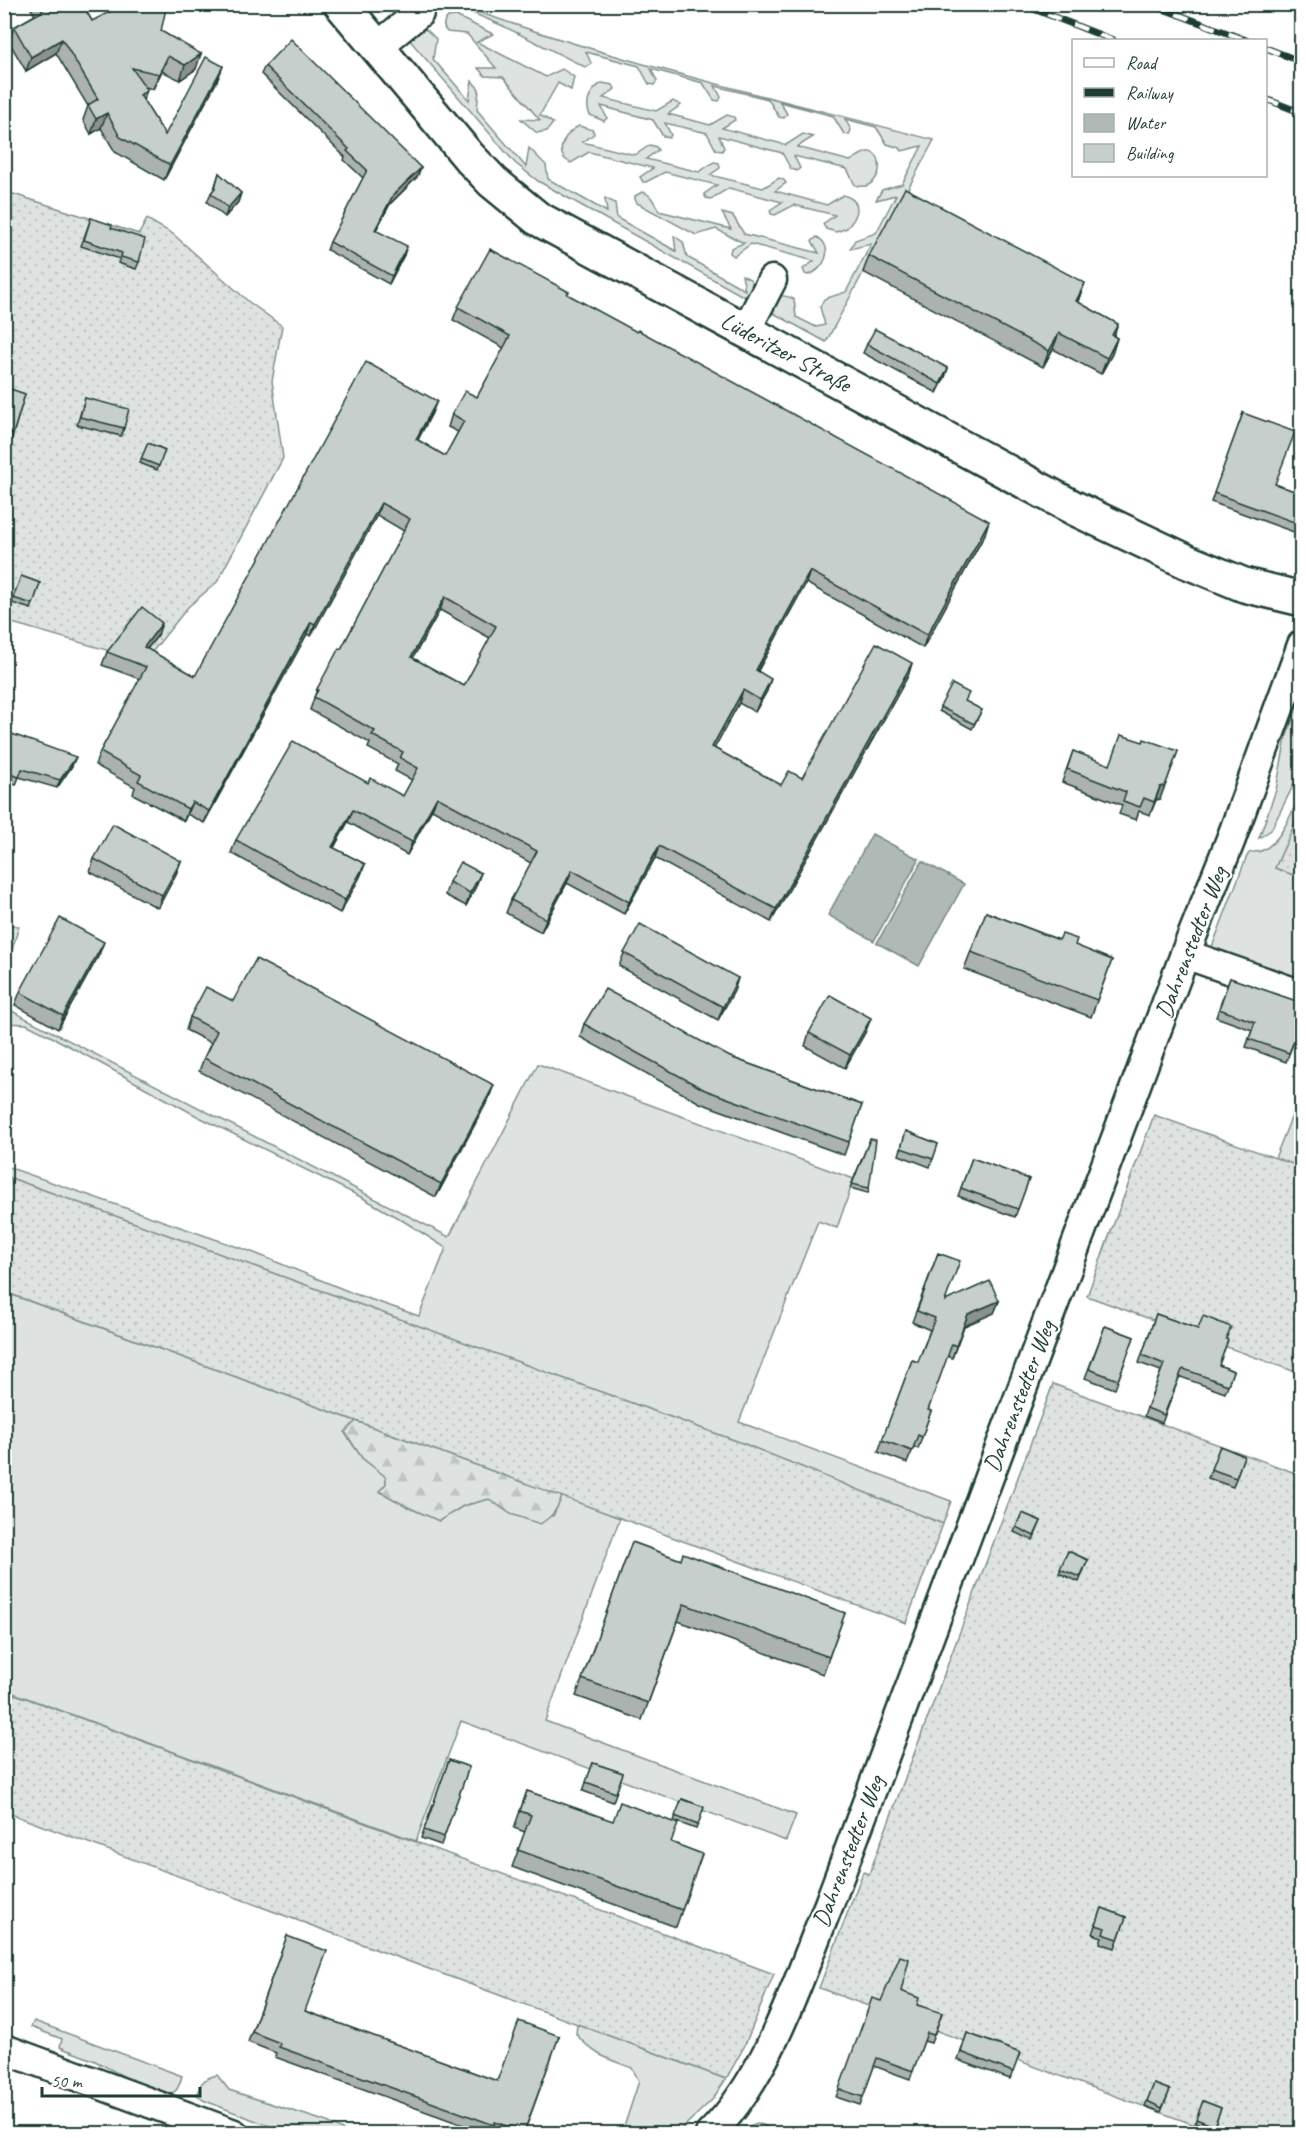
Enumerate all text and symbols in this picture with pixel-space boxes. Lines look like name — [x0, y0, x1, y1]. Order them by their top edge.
legend — [1072, 39, 1267, 177]
text: Road — [1126, 52, 1159, 74]
text: Railway — [1126, 82, 1174, 104]
text: Water — [1126, 112, 1167, 134]
text: Building — [1126, 142, 1175, 164]
street label: Lüderitzer Straße — [716, 305, 858, 400]
street label: Dahrenstedter Weg — [1148, 861, 1234, 1022]
street label: Dahrenstedter Weg — [976, 1315, 1062, 1476]
street label: Dahrenstedter Weg — [805, 1770, 891, 1931]
scale bar — [42, 2060, 200, 2098]
text: 50 m — [51, 2070, 84, 2092]

